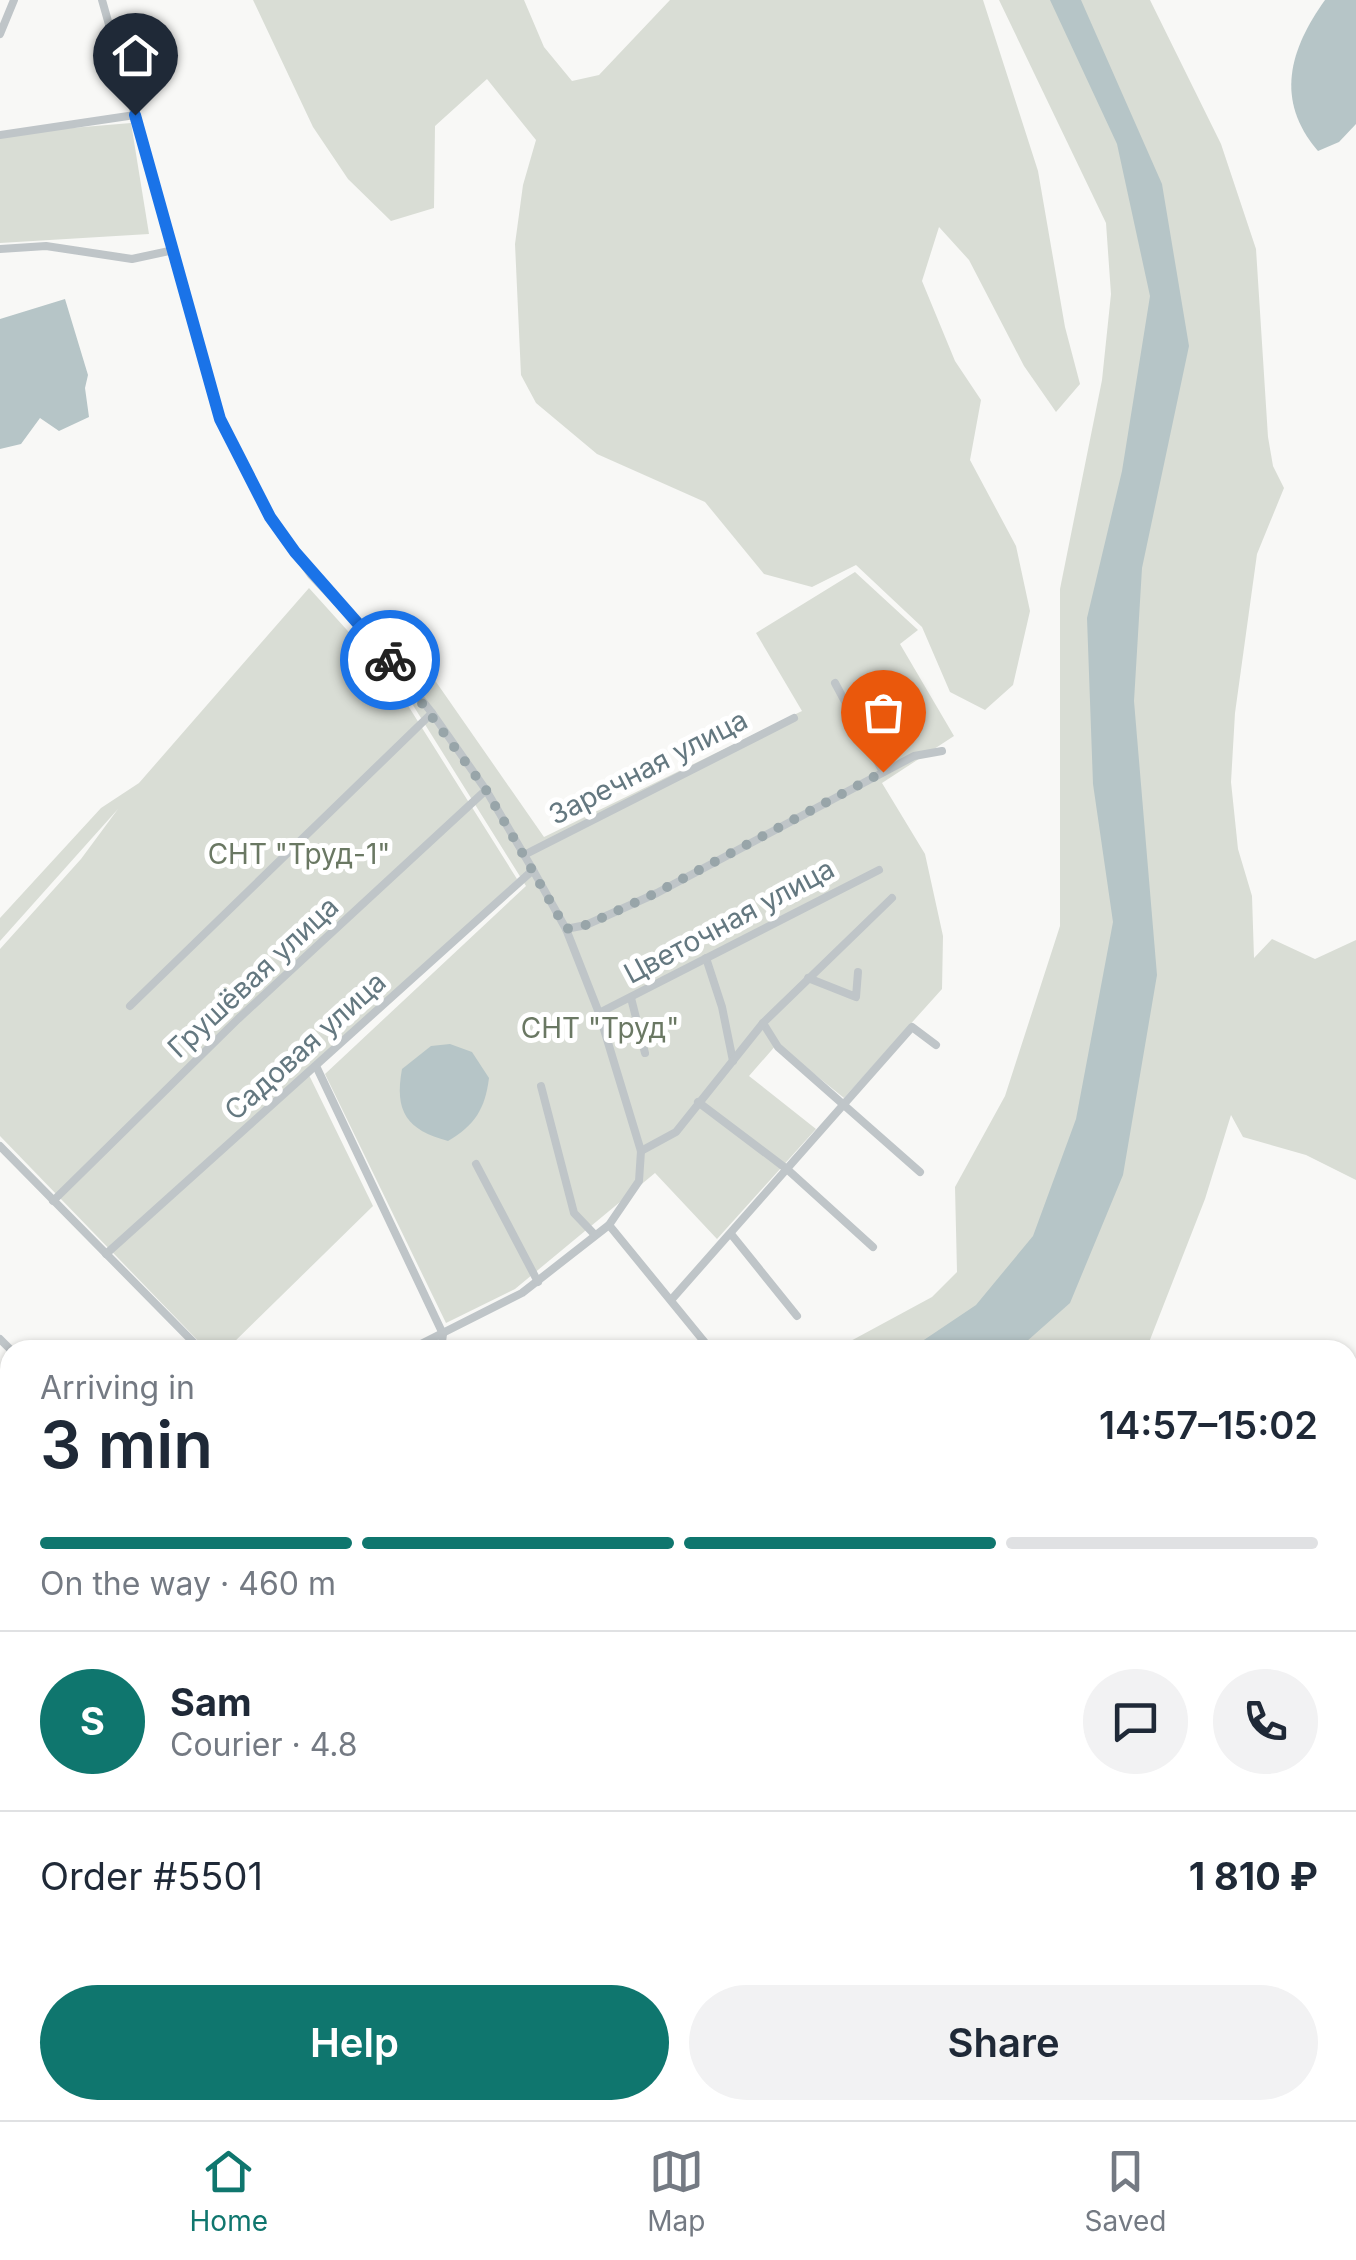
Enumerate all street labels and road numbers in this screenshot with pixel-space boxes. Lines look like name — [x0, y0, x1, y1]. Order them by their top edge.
street label: Заречная улица — [543, 702, 753, 832]
street label: Цветочная улица — [618, 851, 840, 991]
street label: Грушёвая улица — [161, 889, 345, 1065]
street label: Садовая улица — [217, 965, 393, 1127]

